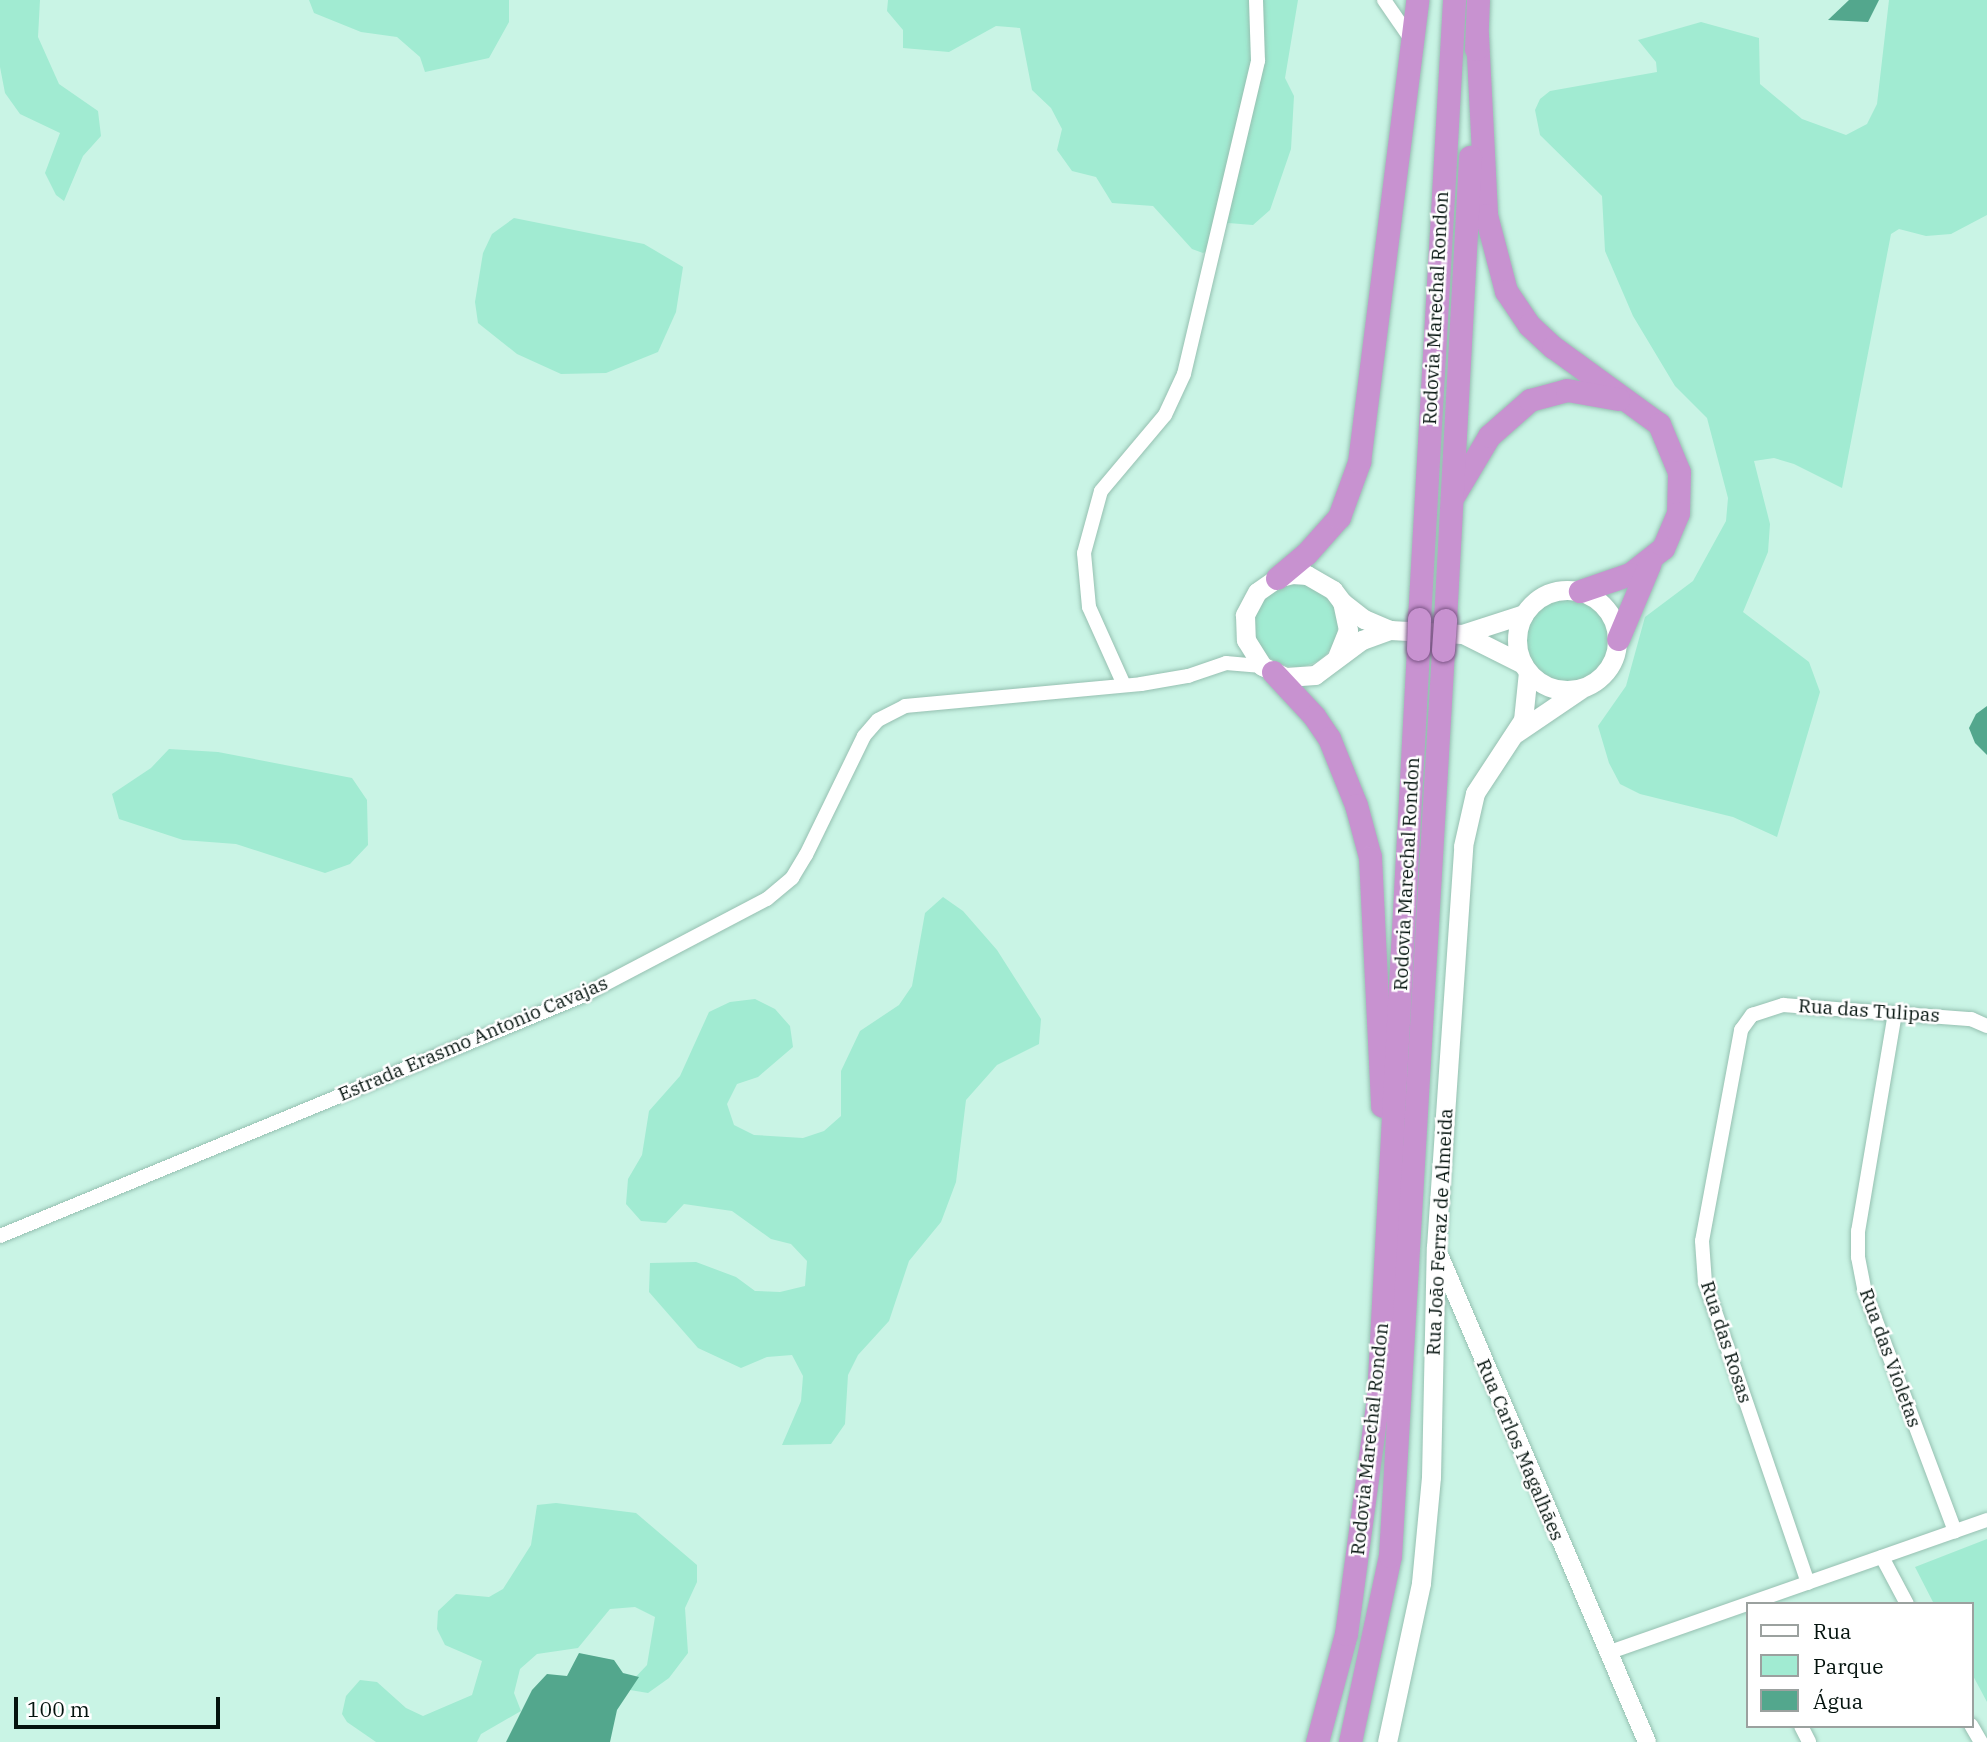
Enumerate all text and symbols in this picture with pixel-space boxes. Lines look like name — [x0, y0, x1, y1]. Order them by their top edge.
street label: Rodovia Marechal Rondon — [1418, 191, 1454, 425]
street label: Rodovia Marechal Rondon — [1389, 757, 1425, 991]
street label: Estrada Erasmo Antonio Cavajas — [335, 972, 611, 1106]
street label: Rua das Tulipas — [1797, 995, 1941, 1027]
street label: Rua João Ferraz de Almeida — [1422, 1108, 1458, 1356]
street label: Rua das Rosas — [1696, 1278, 1756, 1406]
street label: Rua das Violetas — [1854, 1286, 1926, 1430]
street label: Rodovia Marechal Rondon — [1346, 1322, 1394, 1556]
street label: Rua Carlos Magalhães — [1471, 1356, 1569, 1544]
legend — [1745, 1602, 1973, 1728]
text: Rua — [1813, 1617, 1851, 1645]
text: Parque — [1813, 1652, 1883, 1680]
scale bar — [18, 1682, 224, 1726]
text: Água — [1813, 1687, 1863, 1715]
text: 100 m — [27, 1695, 90, 1723]

